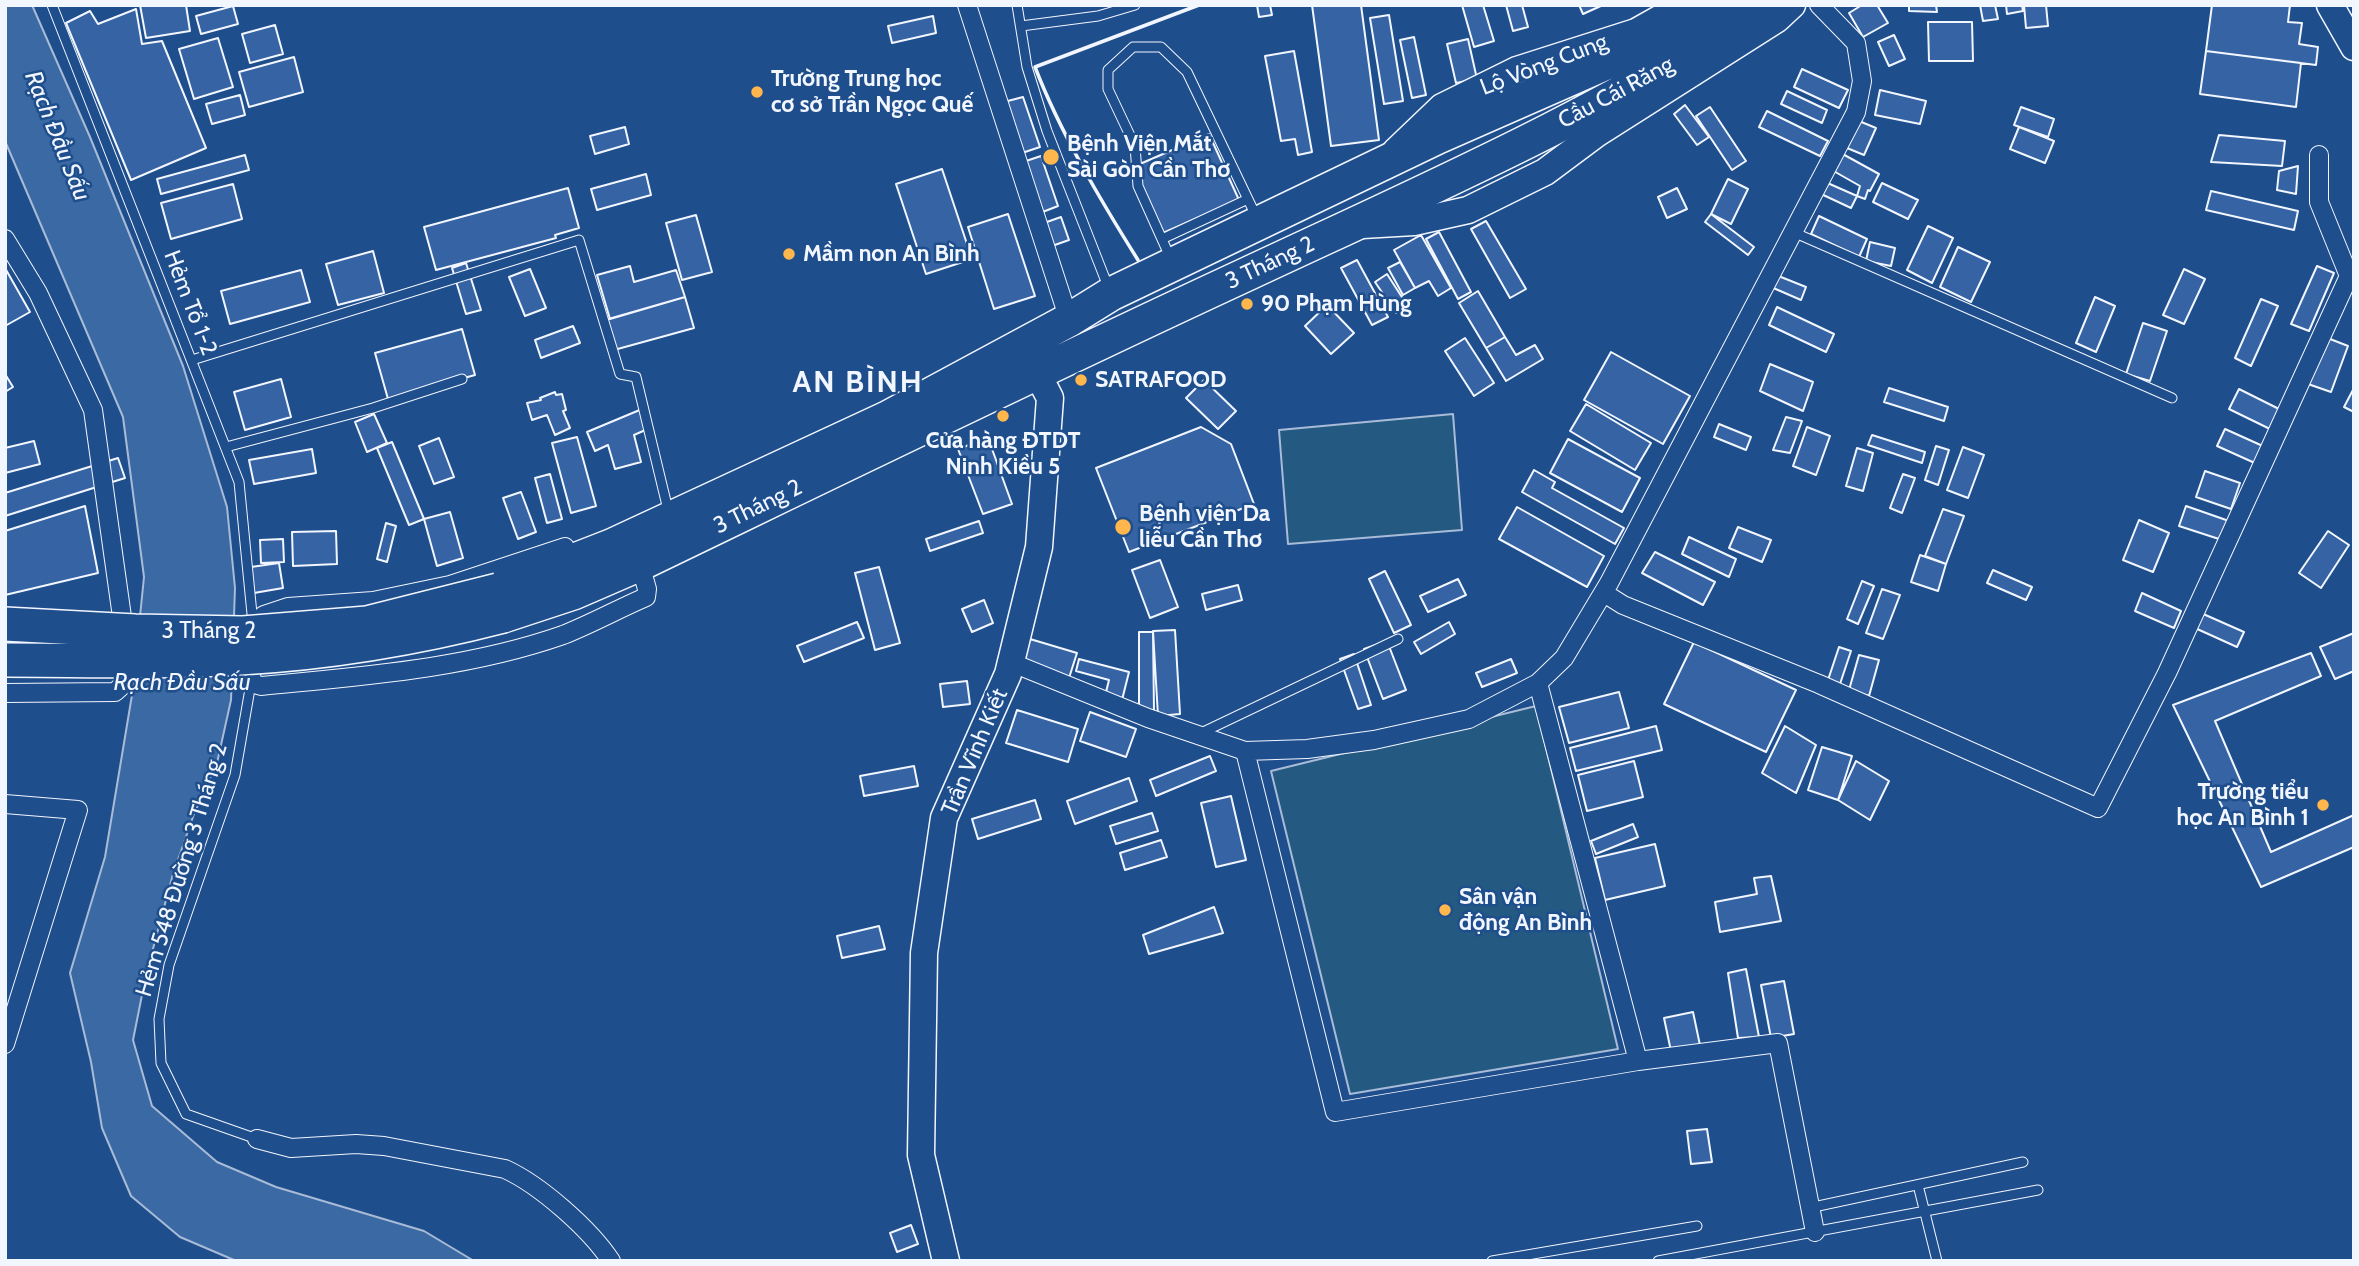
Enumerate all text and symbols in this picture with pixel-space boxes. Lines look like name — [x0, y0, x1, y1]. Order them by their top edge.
street label: Lộ Vòng Cung — [1476, 28, 1612, 102]
street label: Cầu Cái Răng — [1554, 51, 1678, 135]
place label: Trường Trung học cơ sở Trần Ngọc Quế — [771, 65, 973, 119]
water label: Rạch Đầu Sấu — [18, 67, 96, 205]
marker: Trường Trung học cơ sở Trần Ngọc Quế — [749, 84, 765, 100]
place label: Bệnh Viện Mắt Sài Gòn Cần Thơ — [1067, 130, 1230, 184]
marker: Bệnh Viện Mắt Sài Gòn Cần Thơ — [1041, 147, 1061, 167]
street label: 3 Tháng 2 — [1221, 230, 1319, 296]
place label: Mầm non An Bình — [803, 240, 980, 268]
marker: Mầm non An Bình — [781, 246, 797, 262]
street label: Hẻm Tổ 1-2 — [157, 247, 223, 359]
place label: 90 Phạm Hùng — [1261, 290, 1412, 318]
marker: 90 Phạm Hùng — [1239, 296, 1255, 312]
district label: AN BÌNH — [793, 365, 923, 401]
place label: SATRAFOOD — [1095, 366, 1226, 394]
marker: SATRAFOOD — [1073, 372, 1089, 388]
marker: Cửa hàng ĐTDT Ninh Kiều 5 — [995, 408, 1011, 424]
place label: Cửa hàng ĐTDT Ninh Kiều 5 — [925, 427, 1081, 481]
street label: 3 Tháng 2 — [709, 474, 807, 540]
place label: Bệnh viện Da liễu Cần Thơ — [1139, 500, 1270, 554]
marker: Bệnh viện Da liễu Cần Thơ — [1113, 517, 1133, 537]
street label: 3 Tháng 2 — [162, 617, 256, 645]
water label: Rạch Đầu Sấu — [113, 669, 251, 697]
street label: Trần Vĩnh Kiết — [936, 685, 1014, 819]
street label: Hẻm 548 Đường 3 Tháng 2 — [130, 740, 234, 1000]
place label: Trường tiểu học An Bình 1 — [2177, 778, 2309, 832]
marker: Trường tiểu học An Bình 1 — [2315, 797, 2331, 813]
place label: Sân vận động An Bình — [1459, 883, 1592, 937]
marker: Sân vận động An Bình — [1437, 902, 1453, 918]

